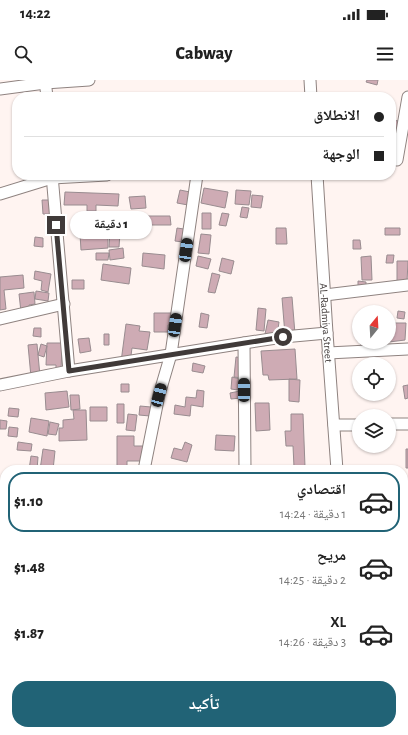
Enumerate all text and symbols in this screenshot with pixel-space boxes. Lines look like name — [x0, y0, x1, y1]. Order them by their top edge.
text: 14:22 — [20, 6, 51, 21]
icon: search — [12, 43, 34, 65]
icon: menu — [374, 43, 396, 65]
text: Cabway — [176, 45, 232, 63]
text: الانطلاق — [314, 108, 360, 123]
text: الوجهة — [322, 147, 360, 162]
callout: 1 دقيقة — [70, 211, 152, 239]
route end — [47, 216, 65, 234]
text: 1 دقيقة — [94, 218, 128, 231]
car — [178, 237, 194, 263]
street label: AL-Radmiya Street — [318, 283, 335, 363]
north arrow — [352, 305, 396, 349]
map controls — [352, 305, 396, 453]
car — [167, 312, 183, 338]
route start — [274, 328, 292, 346]
button: locate — [352, 357, 396, 401]
car — [238, 378, 250, 402]
car — [150, 382, 168, 408]
button: layers — [352, 409, 396, 453]
text: اقتصادي — [297, 482, 346, 497]
icon: car — [358, 484, 394, 520]
text: $1.10 — [14, 494, 43, 509]
text: 1 دقيقة · 14:24 — [280, 508, 346, 521]
text: مريح — [317, 548, 346, 563]
icon: car — [358, 550, 394, 586]
text: $1.48 — [14, 560, 45, 575]
text: 2 دقيقة · 14:25 — [279, 574, 346, 587]
text: XL — [330, 615, 346, 630]
icon: car — [358, 616, 394, 652]
text: $1.87 — [14, 626, 44, 641]
text: 3 دقيقة · 14:26 — [279, 636, 346, 649]
button: تأكيد — [12, 681, 396, 727]

